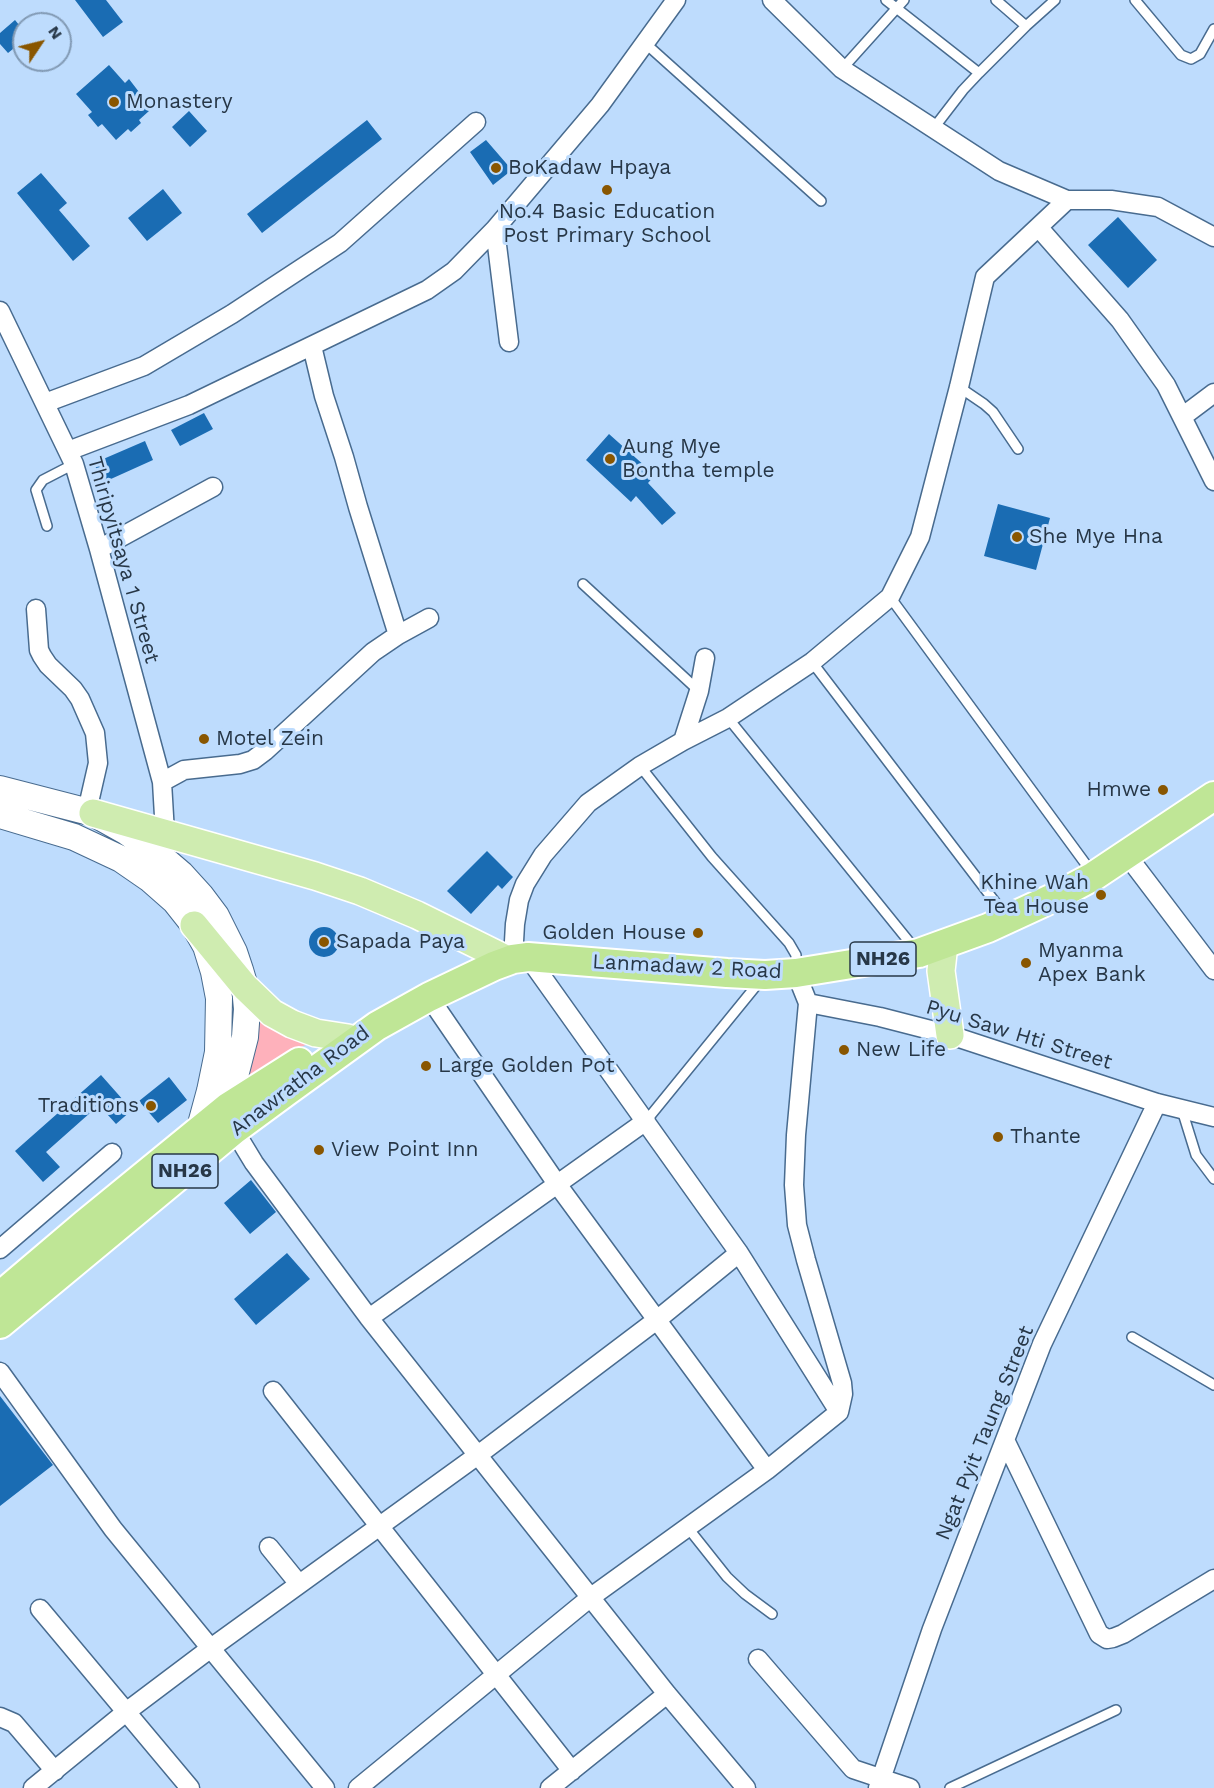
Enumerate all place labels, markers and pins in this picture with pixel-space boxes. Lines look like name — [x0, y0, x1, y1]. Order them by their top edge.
place label: Monastery — [126, 89, 233, 115]
marker: Monastery — [107, 95, 121, 109]
place label: BoKadaw Hpaya — [508, 155, 671, 181]
marker: BoKadaw Hpaya — [489, 161, 503, 175]
marker: No.4 Basic Education Post Primary School — [600, 183, 614, 197]
place label: No.4 Basic Education Post Primary School — [499, 199, 715, 249]
place label: Aung Mye Bontha temple — [622, 434, 775, 484]
marker: Aung Mye Bontha temple — [603, 452, 617, 466]
place label: She Mye Hna — [1029, 524, 1163, 550]
marker: She Mye Hna — [1010, 530, 1024, 544]
place label: Motel Zein — [216, 726, 324, 752]
marker: Motel Zein — [197, 732, 211, 746]
place label: Hmwe — [1087, 777, 1151, 803]
marker: Hmwe — [1156, 783, 1170, 797]
place label: Khine Wah Tea House — [980, 870, 1089, 920]
marker: Khine Wah Tea House — [1094, 888, 1108, 902]
place label: Golden House — [542, 920, 686, 946]
marker: Golden House — [691, 926, 705, 940]
place label: Sapada Paya — [336, 929, 465, 955]
marker: Sapada Paya — [317, 935, 331, 949]
place label: Myanma Apex Bank — [1038, 938, 1146, 988]
marker: Myanma Apex Bank — [1019, 956, 1033, 970]
place label: New Life — [856, 1037, 946, 1063]
marker: New Life — [837, 1043, 851, 1057]
place label: Large Golden Pot — [438, 1053, 614, 1079]
marker: Large Golden Pot — [419, 1059, 433, 1073]
place label: Traditions — [38, 1093, 139, 1119]
marker: Traditions — [144, 1099, 158, 1113]
place label: Thante — [1010, 1124, 1081, 1150]
marker: Thante — [991, 1130, 1005, 1144]
place label: View Point Inn — [331, 1137, 479, 1163]
marker: View Point Inn — [312, 1143, 326, 1157]

